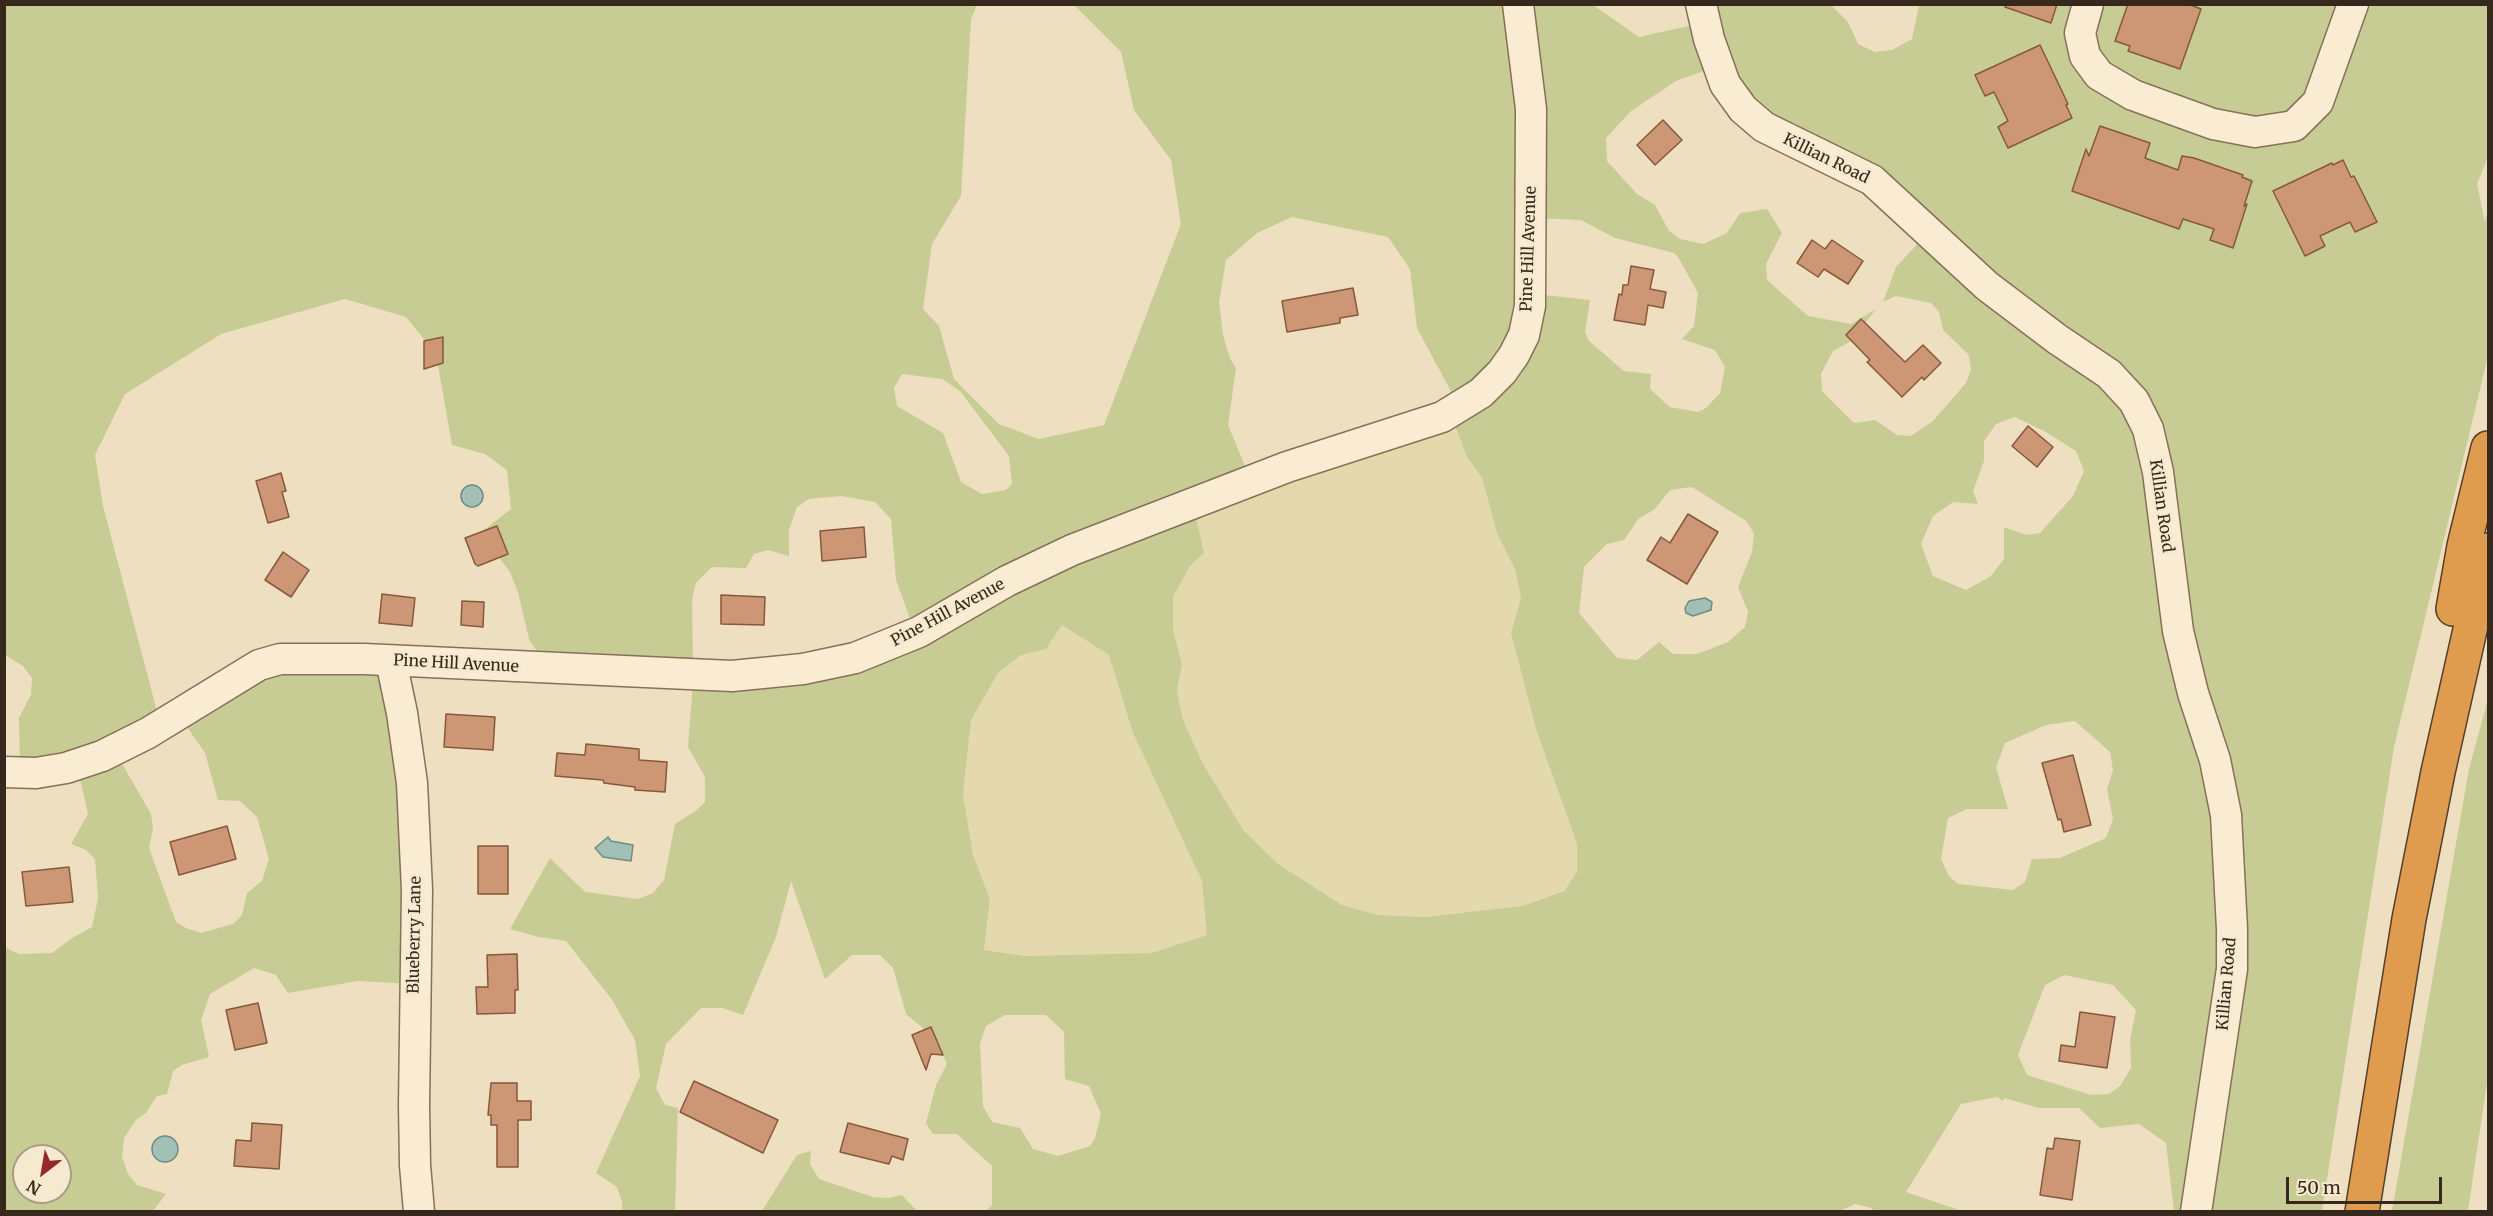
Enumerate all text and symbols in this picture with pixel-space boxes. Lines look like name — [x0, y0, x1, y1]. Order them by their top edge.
street label: Killian Road — [1780, 130, 1872, 188]
street label: Pine Hill Avenue — [1517, 186, 1541, 312]
street label: Killian Road — [2145, 458, 2177, 554]
street label: Pine Hill Avenue — [888, 575, 1008, 651]
street label: Pine Hill Avenue — [393, 651, 519, 677]
street label: Blueberry Lane — [404, 876, 426, 994]
street label: Killian Road — [2213, 937, 2241, 1031]
north arrow — [12, 1144, 72, 1204]
scale bar — [2289, 1165, 2445, 1203]
text: N — [23, 1176, 44, 1200]
text: 50 m — [2297, 1176, 2341, 1199]

